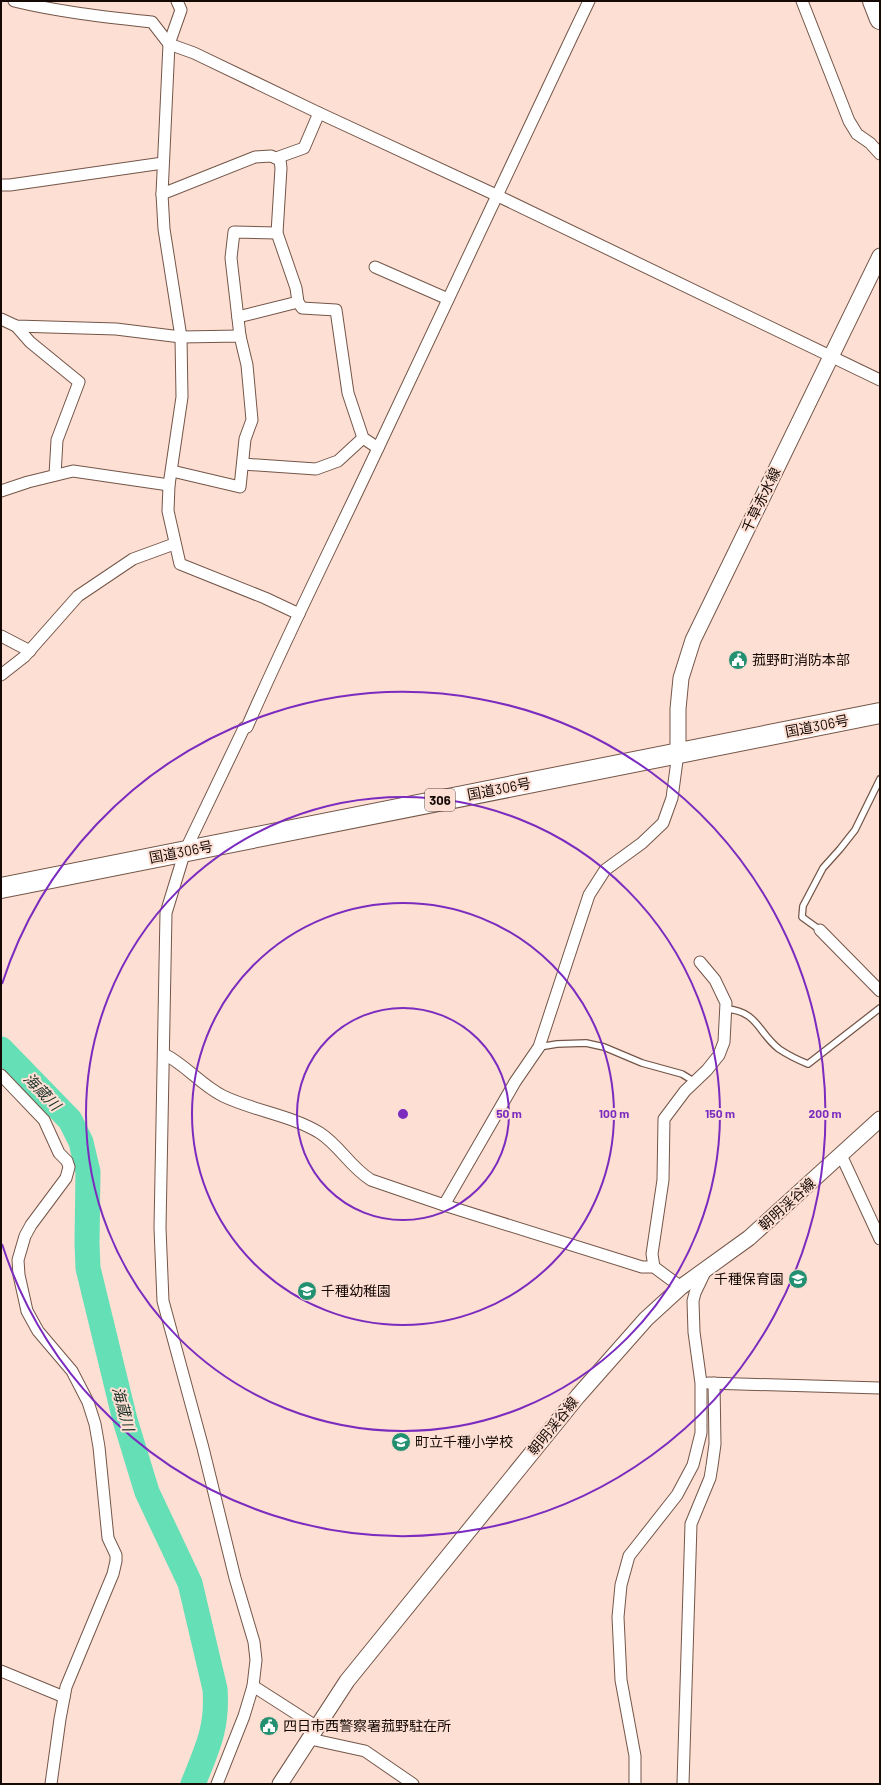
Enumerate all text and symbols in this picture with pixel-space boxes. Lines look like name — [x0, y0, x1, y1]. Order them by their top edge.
street label: 千草赤水線 — [738, 465, 784, 535]
public building icon: 菰野町消防本部 — [727, 649, 749, 671]
place label: 菰野町消防本部 — [752, 651, 850, 668]
street label: 国道306号 — [784, 711, 850, 740]
street label: 国道306号 — [466, 774, 532, 803]
road number: 306 — [425, 789, 455, 811]
street label: 国道306号 — [148, 837, 214, 866]
water label: 海蔵川 — [21, 1069, 66, 1115]
text: 50 m — [496, 1106, 522, 1120]
text: 100 m — [599, 1106, 629, 1120]
text: 150 m — [705, 1106, 735, 1120]
text: 200 m — [809, 1106, 841, 1120]
centre of rings — [396, 1107, 410, 1121]
street label: 朝明渓谷線 — [755, 1174, 818, 1233]
school or university icon: 千種保育園 — [787, 1268, 809, 1290]
place label: 千種保育園 — [714, 1270, 784, 1287]
school or university icon: 千種幼稚園 — [296, 1280, 318, 1302]
place label: 千種幼稚園 — [321, 1282, 391, 1299]
water label: 海蔵川 — [109, 1385, 139, 1435]
street label: 朝明渓谷線 — [524, 1393, 581, 1458]
school or university icon: 町立千種小学校 — [390, 1431, 412, 1453]
place label: 町立千種小学校 — [415, 1433, 513, 1450]
public building icon: 四日市西警察署菰野駐在所 — [258, 1715, 280, 1737]
place label: 四日市西警察署菰野駐在所 — [283, 1717, 451, 1734]

